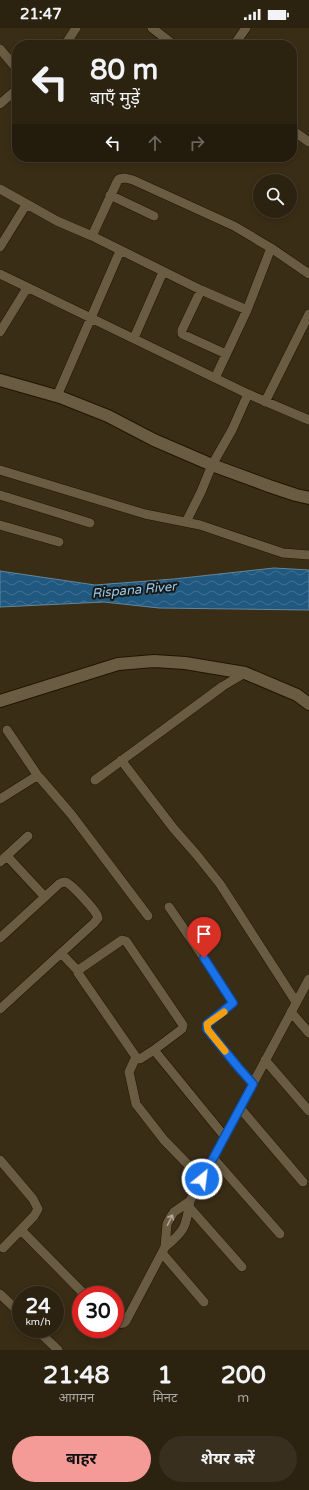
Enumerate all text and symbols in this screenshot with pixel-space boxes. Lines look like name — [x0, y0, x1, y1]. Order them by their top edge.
text: 21:47 — [20, 5, 62, 23]
text: 80 m — [90, 53, 158, 87]
icon: left — [24, 56, 76, 108]
text: बाएँ मुड़ें — [90, 87, 140, 109]
icon: left — [102, 132, 124, 154]
icon: ahead — [144, 132, 166, 154]
icon: right — [186, 132, 208, 154]
map controls — [253, 174, 297, 218]
button: search — [253, 174, 297, 218]
water label: Rispana River — [91, 578, 179, 602]
pin — [187, 917, 221, 958]
icon: arrive — [193, 923, 215, 945]
position arrow — [181, 1158, 223, 1200]
one-way arrow — [167, 1214, 174, 1226]
speed limit sign: 30 — [72, 1286, 124, 1338]
text: 24 — [25, 1295, 51, 1319]
text: km/h — [25, 1316, 51, 1328]
text: 21:48 — [43, 1361, 110, 1390]
text: 1 — [158, 1361, 173, 1390]
text: 200 — [221, 1361, 266, 1390]
text: आगमन — [59, 1390, 94, 1406]
text: मिनट — [153, 1390, 178, 1406]
text: m — [237, 1390, 249, 1406]
button: बाहर — [12, 1436, 151, 1482]
button: शेयर करें — [159, 1436, 297, 1482]

